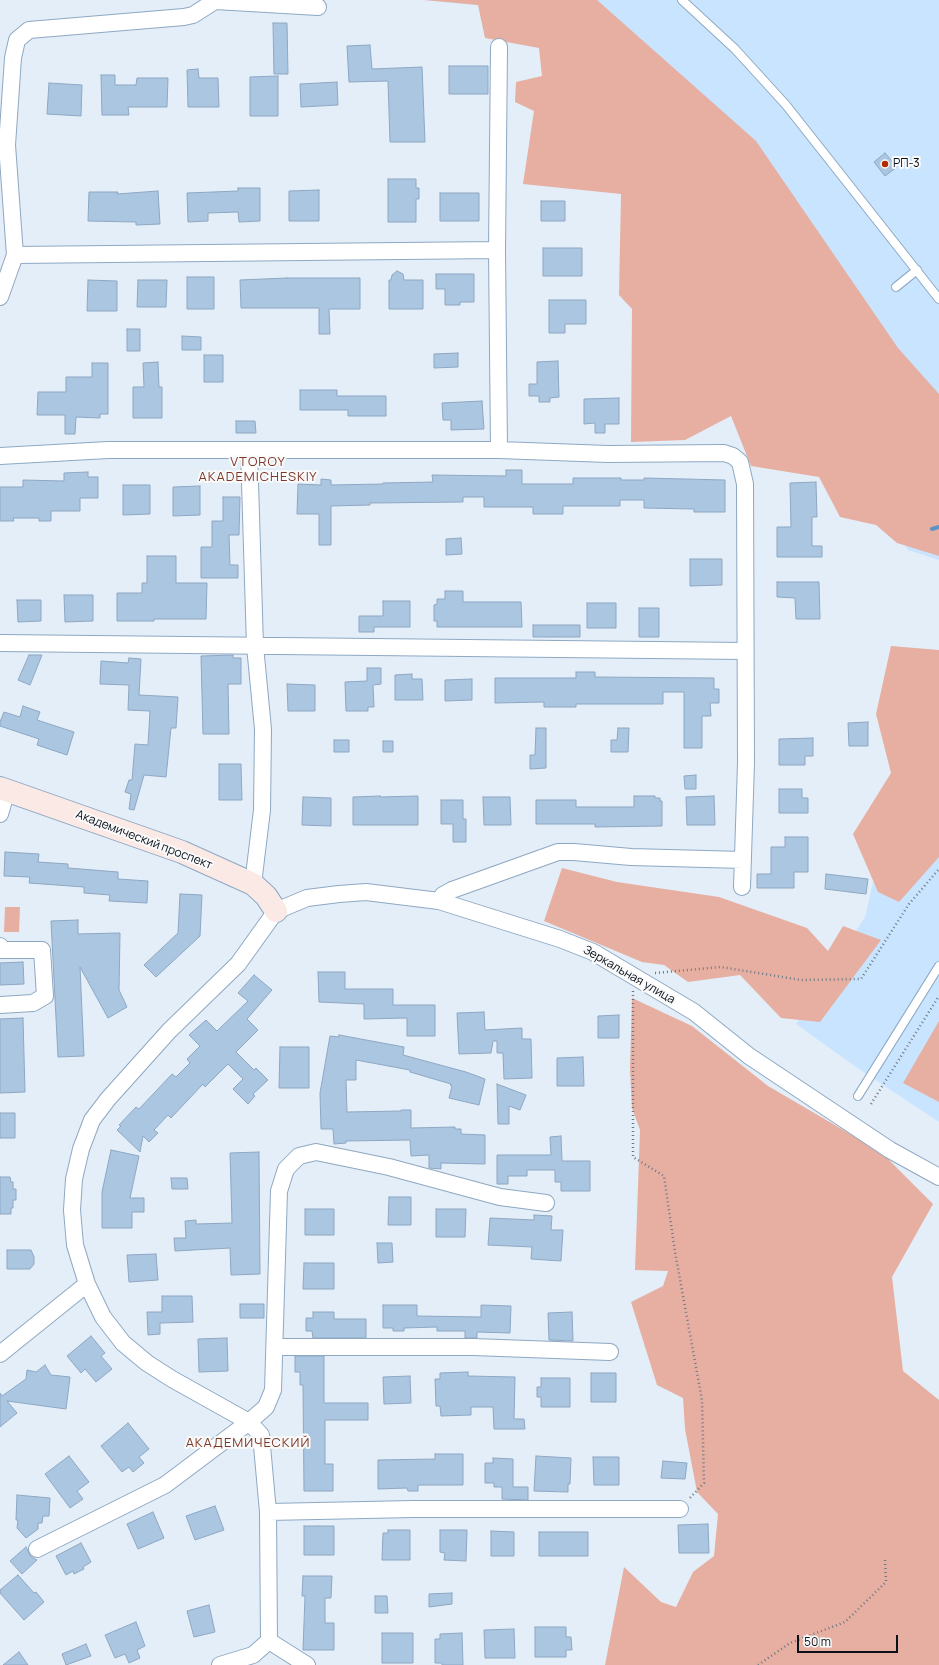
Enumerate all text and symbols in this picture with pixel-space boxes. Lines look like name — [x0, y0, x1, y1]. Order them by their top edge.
place label: РП-3 — [893, 157, 920, 171]
marker: РП-3 — [880, 159, 890, 169]
district label: VTOROY AKADEMICHESKIY — [198, 454, 318, 485]
street label: Академический проспект — [74, 807, 214, 873]
street label: Зеркальная улица — [580, 943, 678, 1007]
district label: АКАДЕМИЧЕСКИЙ — [186, 1435, 310, 1451]
scale bar — [799, 1627, 900, 1653]
text: 50 m — [804, 1633, 831, 1650]

